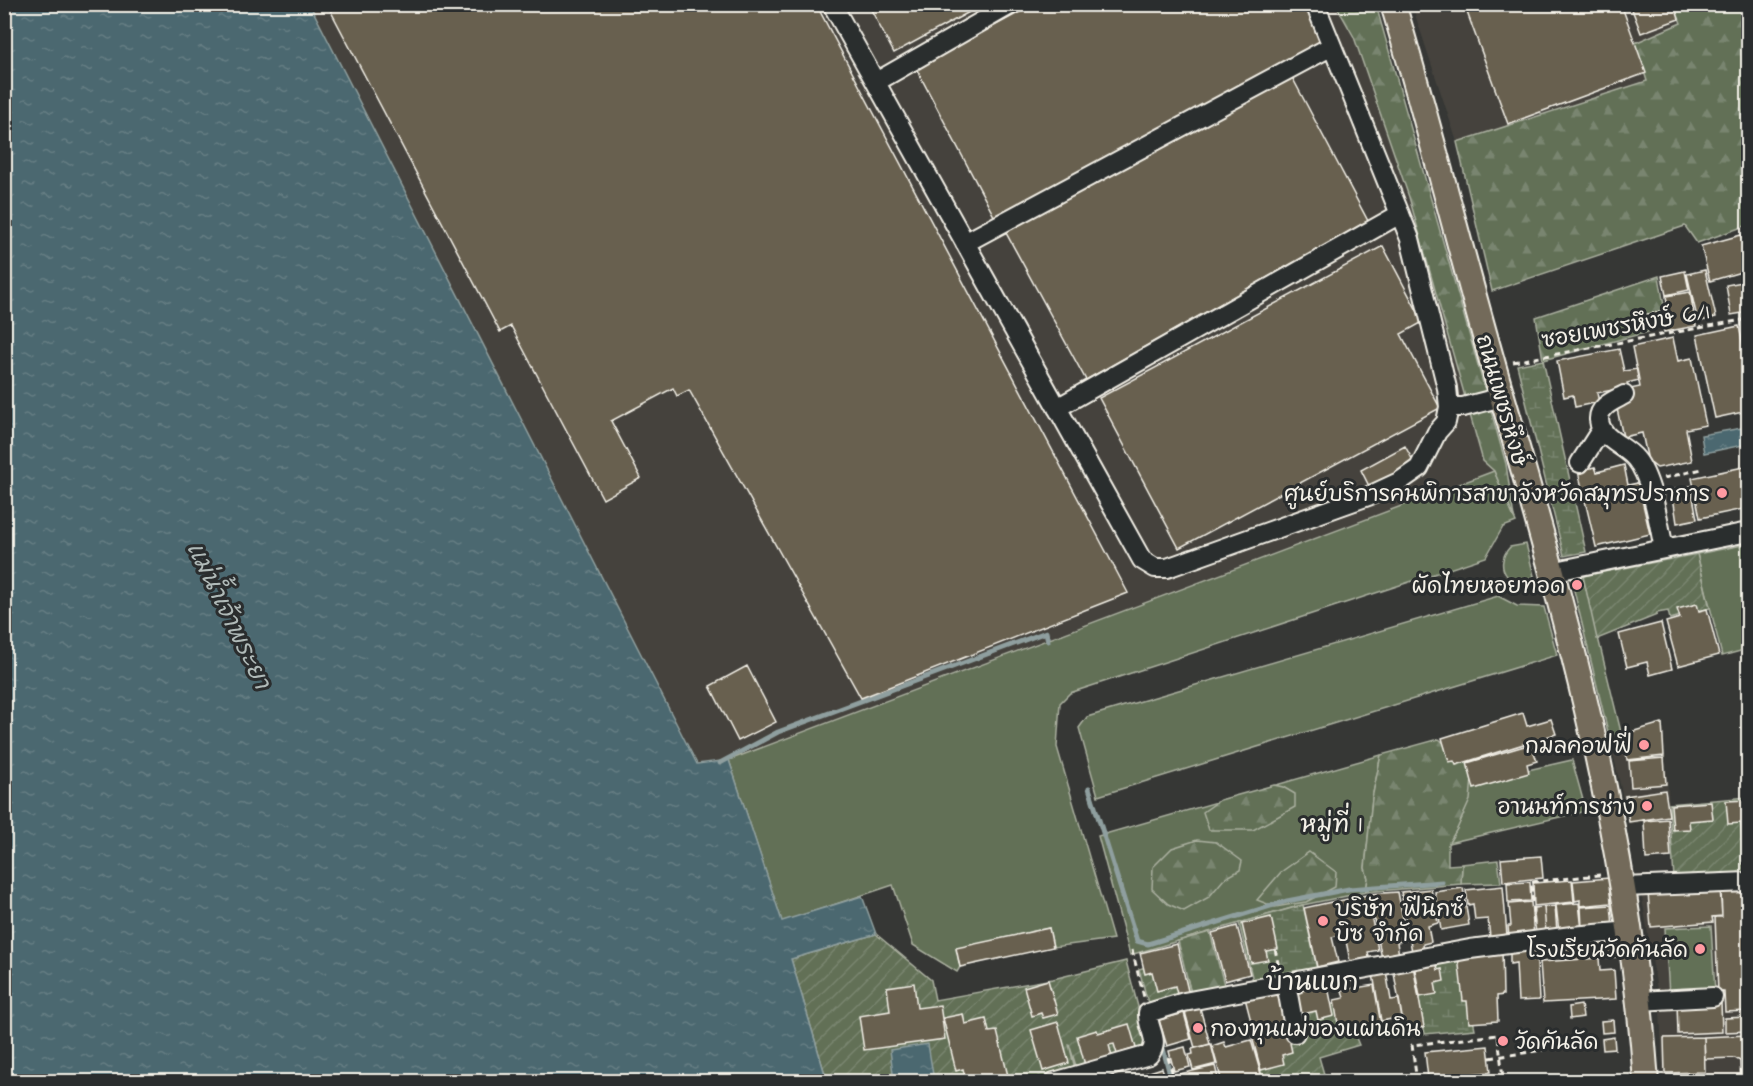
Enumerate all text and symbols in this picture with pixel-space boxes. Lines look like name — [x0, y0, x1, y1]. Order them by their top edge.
street label: ซอยเพชรหึงษ์ 6/1 — [1539, 296, 1712, 356]
street label: ถนนเพชรหึงษ์ — [1468, 331, 1535, 471]
place label: ศูนย์บริการคนพิการสาขาจังหวัดสมุทรปราการ — [1284, 479, 1710, 510]
marker: ศูนย์บริการคนพิการสาขาจังหวัดสมุทรปราการ — [1715, 486, 1729, 500]
water label: แม่น้ำเจ้าพระยา — [178, 534, 284, 696]
place label: ผัดไทยหอยทอด — [1412, 571, 1565, 602]
marker: ผัดไทยหอยทอด — [1570, 578, 1584, 592]
place label: กมลคอฟฟี่ — [1525, 725, 1632, 762]
marker: กมลคอฟฟี่ — [1637, 738, 1651, 752]
place label: อานนท์การช่าง — [1497, 792, 1635, 823]
marker: อานนท์การช่าง — [1640, 799, 1654, 813]
district label: หมู่ที่ 1 — [1300, 802, 1362, 842]
place label: บริษัท ฟีนิกซ์ บิซ จำกัด — [1335, 894, 1464, 950]
marker: บริษัท ฟีนิกซ์ บิซ จำกัด — [1316, 914, 1330, 928]
place label: โรงเรียนวัดคันลัด — [1527, 935, 1688, 966]
marker: โรงเรียนวัดคันลัด — [1693, 942, 1707, 956]
district label: บ้านแขก — [1266, 964, 1358, 1000]
place label: กองทุนแม่ของแผ่นดิน — [1210, 1014, 1421, 1045]
marker: กองทุนแม่ของแผ่นดิน — [1191, 1021, 1205, 1035]
place label: วัดคันลัด — [1515, 1027, 1598, 1058]
marker: วัดคันลัด — [1496, 1034, 1510, 1048]

